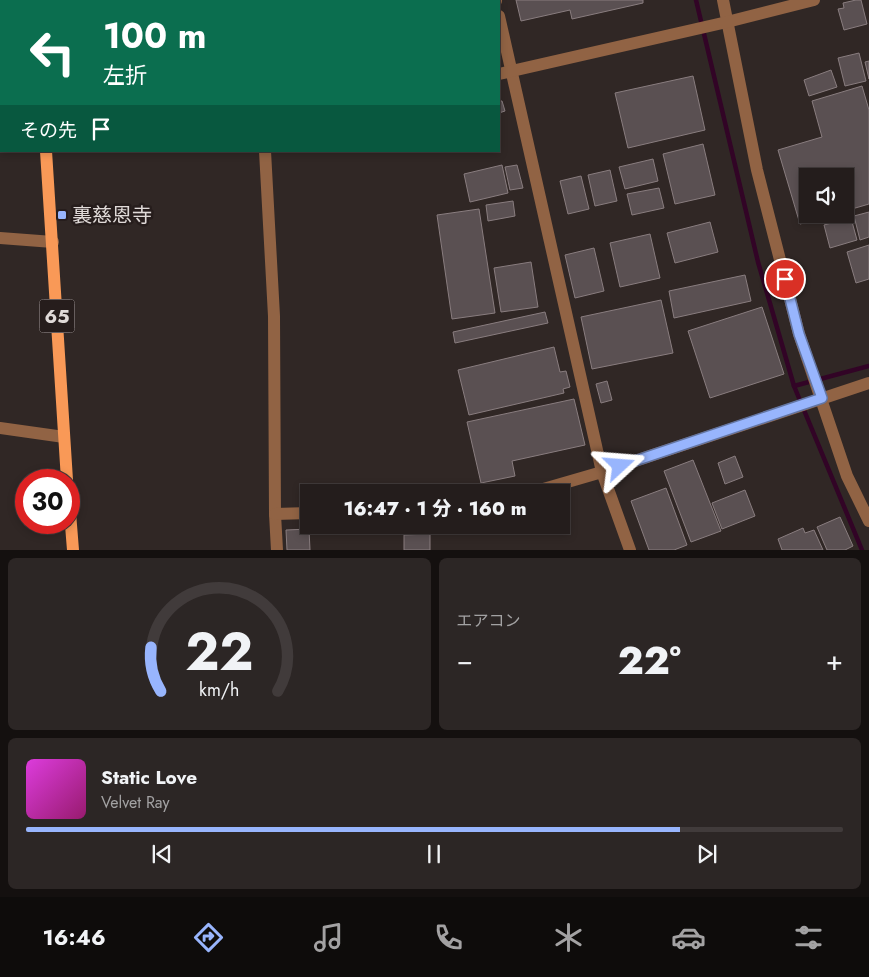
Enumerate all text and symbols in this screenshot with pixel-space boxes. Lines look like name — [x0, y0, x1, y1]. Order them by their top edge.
text: 100 m — [103, 11, 206, 61]
icon: left — [20, 20, 85, 85]
text: 左折 — [103, 59, 147, 91]
icon: arrive — [87, 115, 115, 143]
text: その先 — [20, 117, 77, 144]
map controls — [799, 168, 854, 223]
button: sound — [799, 168, 854, 223]
place label: 裏慈恩寺 — [72, 201, 152, 230]
marker: 裏慈恩寺 — [56, 209, 68, 221]
pin — [764, 258, 806, 300]
icon: arrive — [771, 265, 799, 293]
road number: 65 — [40, 300, 74, 332]
position arrow — [593, 439, 645, 491]
speed limit sign: 30 — [15, 469, 80, 534]
text: 16:47 · 1 分 · 160 m — [343, 495, 527, 522]
text: エアコン — [457, 609, 521, 632]
text: 22 — [185, 614, 253, 690]
text: 22° — [618, 633, 681, 688]
text: − — [457, 640, 473, 681]
text: + — [826, 640, 843, 681]
text: km/h — [199, 677, 239, 703]
text: Static Love — [101, 764, 197, 791]
text: Velvet Ray — [101, 791, 170, 814]
icon: previous — [148, 840, 176, 868]
icon: pause — [420, 840, 448, 868]
icon: next — [693, 840, 721, 868]
icon: directions — [191, 920, 226, 955]
icon: music — [311, 920, 346, 955]
icon: phone — [431, 920, 466, 955]
icon: climate — [551, 920, 586, 955]
icon: car — [671, 920, 706, 955]
icon: filters — [791, 920, 826, 955]
text: 16:46 — [43, 921, 106, 953]

